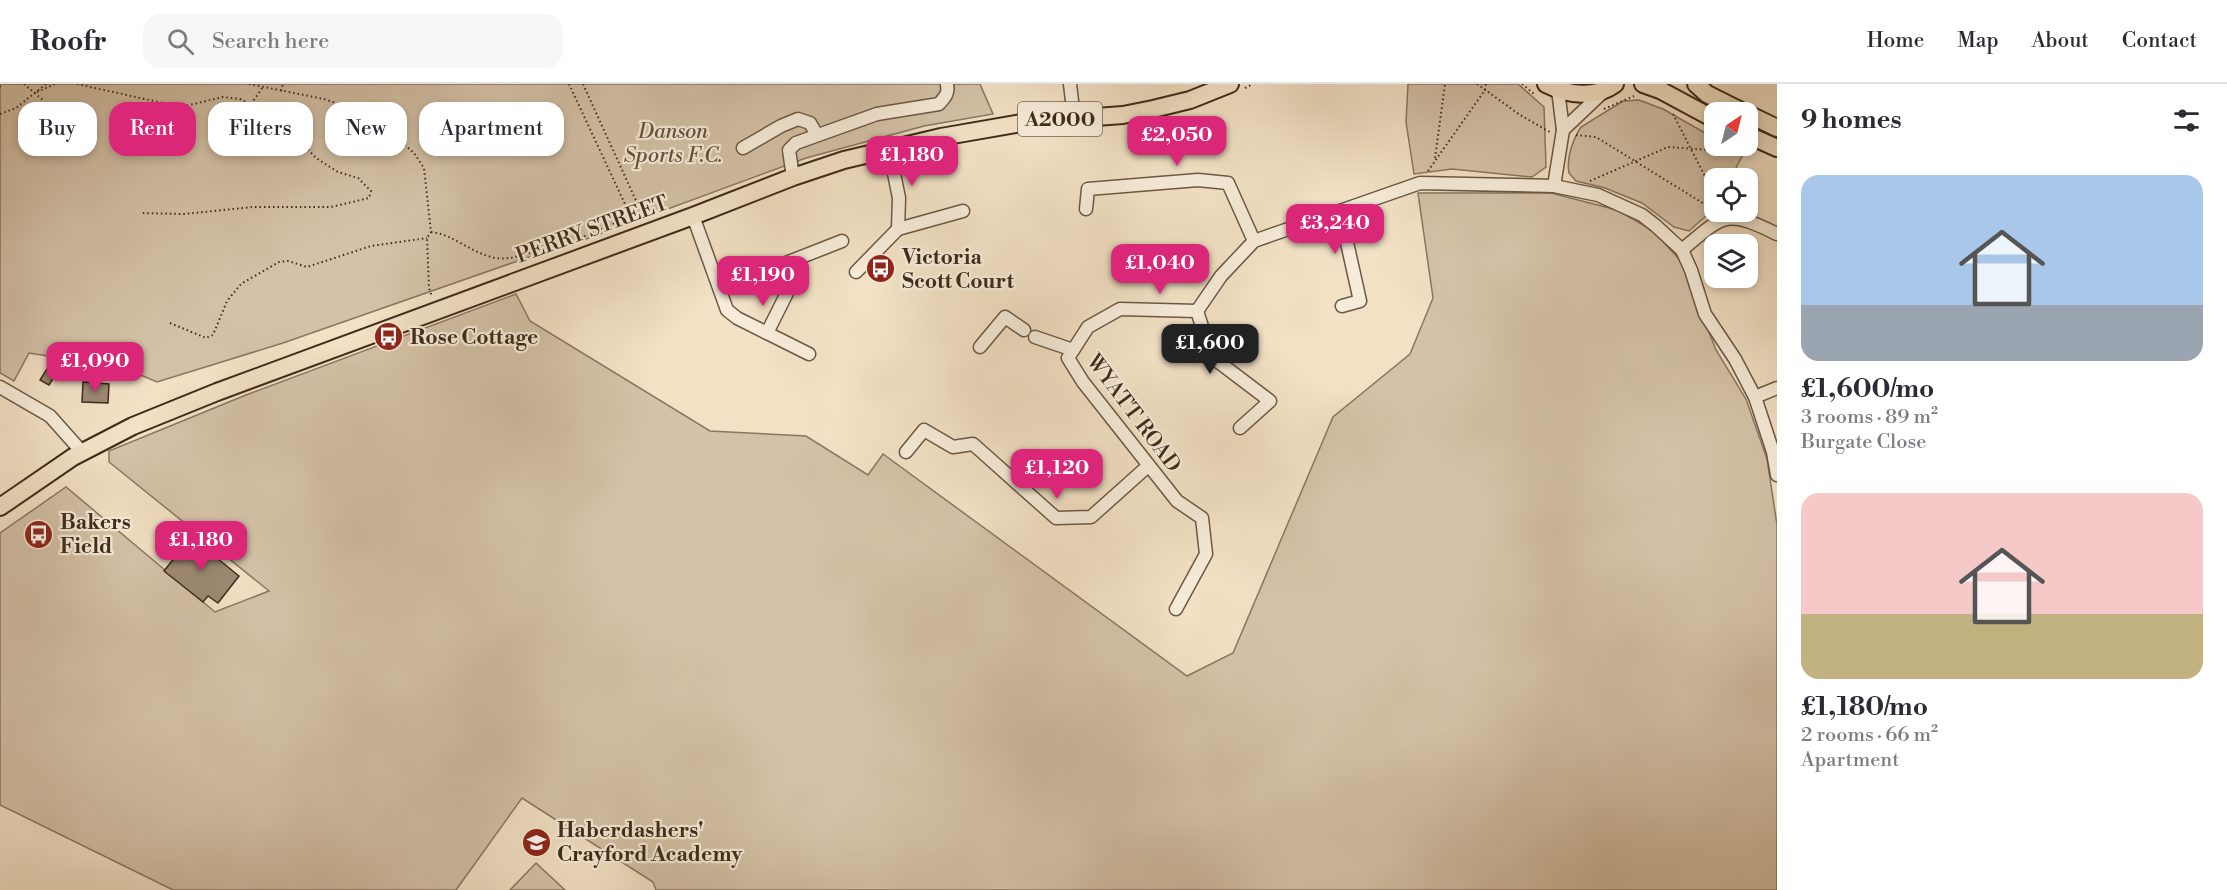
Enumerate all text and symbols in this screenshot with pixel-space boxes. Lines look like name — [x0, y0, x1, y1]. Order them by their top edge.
search box — [143, 14, 563, 68]
text: Roofr — [30, 24, 107, 59]
icon: search — [164, 25, 197, 58]
text: Search here — [212, 28, 329, 55]
text: Home — [1867, 28, 1924, 54]
text: Map — [1957, 28, 1999, 54]
text: About — [2032, 28, 2089, 54]
text: Contact — [2122, 28, 2197, 54]
chip: Buy — [18, 102, 97, 156]
chip: Rent — [109, 102, 196, 156]
chip: Filters — [208, 102, 313, 156]
chip: New — [325, 102, 407, 156]
chip: Apartment — [419, 102, 564, 156]
road number: A2000 — [1018, 102, 1102, 136]
north arrow — [1704, 102, 1758, 156]
map controls — [1704, 102, 1758, 288]
text: 9 homes — [1801, 104, 1902, 136]
icon: filters — [2170, 104, 2203, 137]
pin: £2,050 — [1128, 116, 1226, 167]
park label: Danson Sports F.C. — [624, 119, 722, 169]
text: £2,050 — [1141, 123, 1213, 148]
pin: £1,180 — [863, 136, 961, 187]
text: £1,180 — [880, 143, 944, 168]
button: locate — [1704, 168, 1758, 222]
street label: PERRY STREET — [513, 190, 672, 270]
pin: £3,240 — [1286, 204, 1384, 255]
text: £3,240 — [1300, 211, 1370, 236]
icon: home — [1948, 214, 2056, 322]
button: layers — [1704, 234, 1758, 288]
pin: £1,040 — [1111, 244, 1209, 295]
place label: Victoria Scott Court — [901, 245, 1015, 295]
text: £1,040 — [1125, 251, 1195, 276]
bus stop icon: Victoria Scott Court — [865, 253, 897, 285]
pin: £1,190 — [714, 256, 812, 307]
text: £1,190 — [731, 263, 795, 288]
bus stop icon: Rose Cottage — [373, 321, 405, 353]
pin: £1,600 — [1161, 324, 1259, 375]
place label: Rose Cottage — [410, 325, 538, 351]
text: £1,600 — [1176, 331, 1244, 356]
pin: £1,090 — [46, 342, 144, 393]
text: £1,090 — [61, 349, 129, 374]
street label: WYATT ROAD — [1080, 349, 1186, 478]
text: £1,600/mo — [1801, 373, 1934, 405]
text: 3 rooms · 89 m² — [1801, 405, 1938, 430]
text: Burgate Close — [1801, 430, 1926, 455]
pin: £1,120 — [1008, 449, 1106, 500]
text: £1,120 — [1025, 456, 1089, 481]
place label: Bakers Field — [60, 510, 131, 560]
bus stop icon: Bakers Field — [23, 518, 55, 550]
pin: £1,180 — [152, 521, 250, 572]
text: £1,180 — [169, 528, 233, 553]
icon: home — [1948, 532, 2056, 640]
text: £1,180/mo — [1801, 691, 1928, 723]
text: 2 rooms · 66 m² — [1801, 723, 1938, 748]
text: Apartment — [1801, 748, 1899, 773]
place label: Haberdashers' Crayford Academy — [557, 818, 742, 868]
school or university icon: Haberdashers' Crayford Academy — [520, 826, 552, 858]

